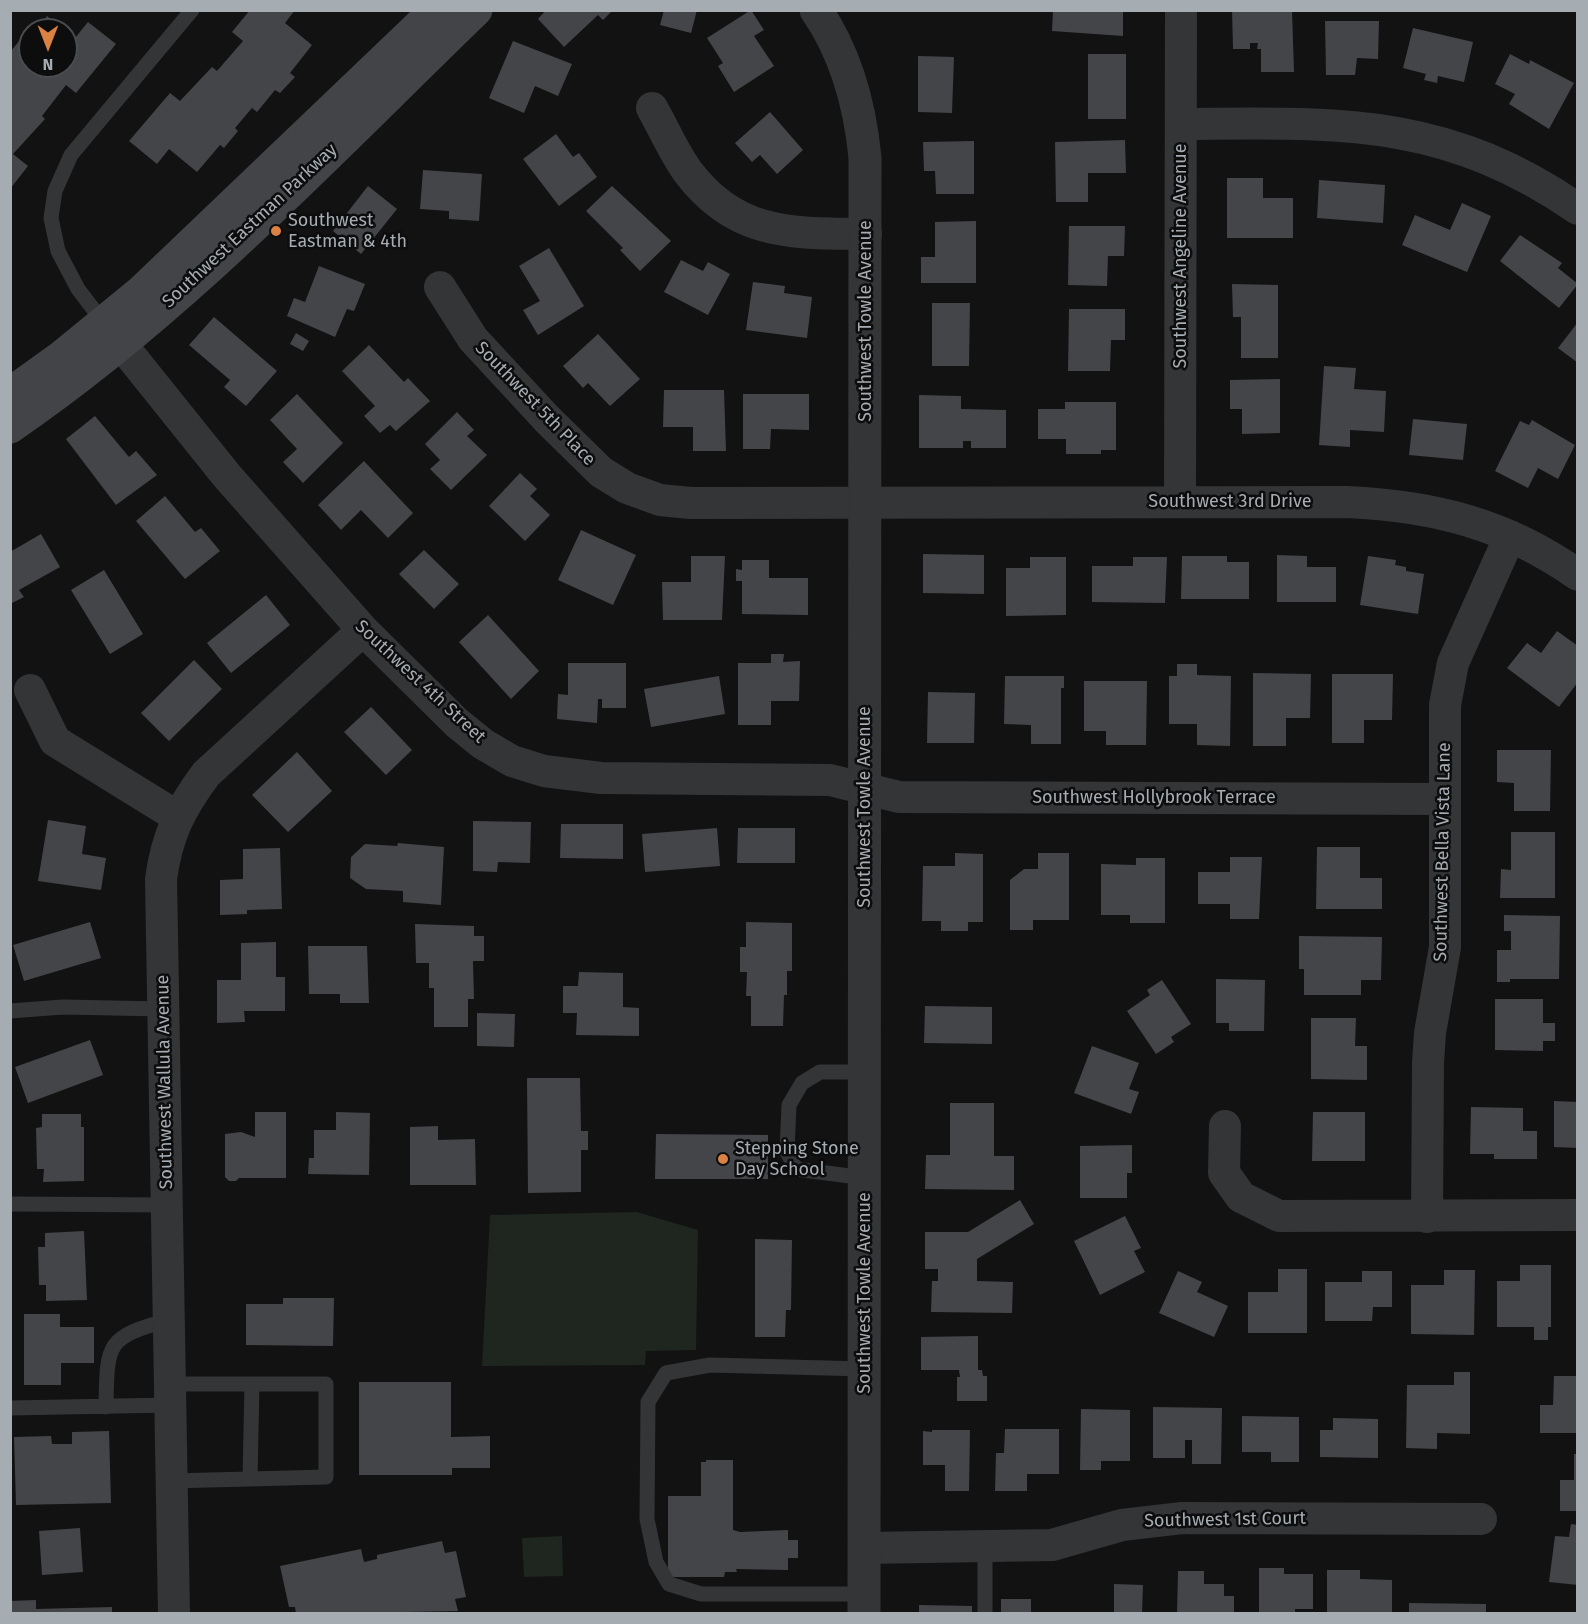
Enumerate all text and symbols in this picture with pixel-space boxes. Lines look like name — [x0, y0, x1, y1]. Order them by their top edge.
north arrow — [18, 18, 78, 78]
text: N — [43, 55, 53, 74]
street label: Southwest Eastman Parkway — [158, 139, 342, 313]
street label: Southwest Angeline Avenue — [1170, 143, 1192, 369]
place label: Southwest Eastman & 4th — [288, 210, 407, 252]
street label: Southwest Towle Avenue — [855, 220, 877, 422]
marker: Southwest Eastman & 4th — [269, 224, 283, 238]
street label: Southwest 5th Place — [470, 337, 600, 471]
street label: Southwest 3rd Drive — [1148, 491, 1312, 513]
street label: Southwest 4th Street — [350, 616, 490, 748]
street label: Southwest Towle Avenue — [854, 706, 876, 908]
street label: Southwest Bella Vista Lane — [1430, 742, 1456, 962]
street label: Southwest Hollybrook Terrace — [1032, 787, 1276, 809]
street label: Southwest Wallula Avenue — [152, 974, 178, 1190]
place label: Stepping Stone Day School — [735, 1138, 859, 1180]
marker: Stepping Stone Day School — [716, 1152, 730, 1166]
street label: Southwest Towle Avenue — [854, 1192, 876, 1394]
street label: Southwest 1st Court — [1144, 1508, 1306, 1532]

